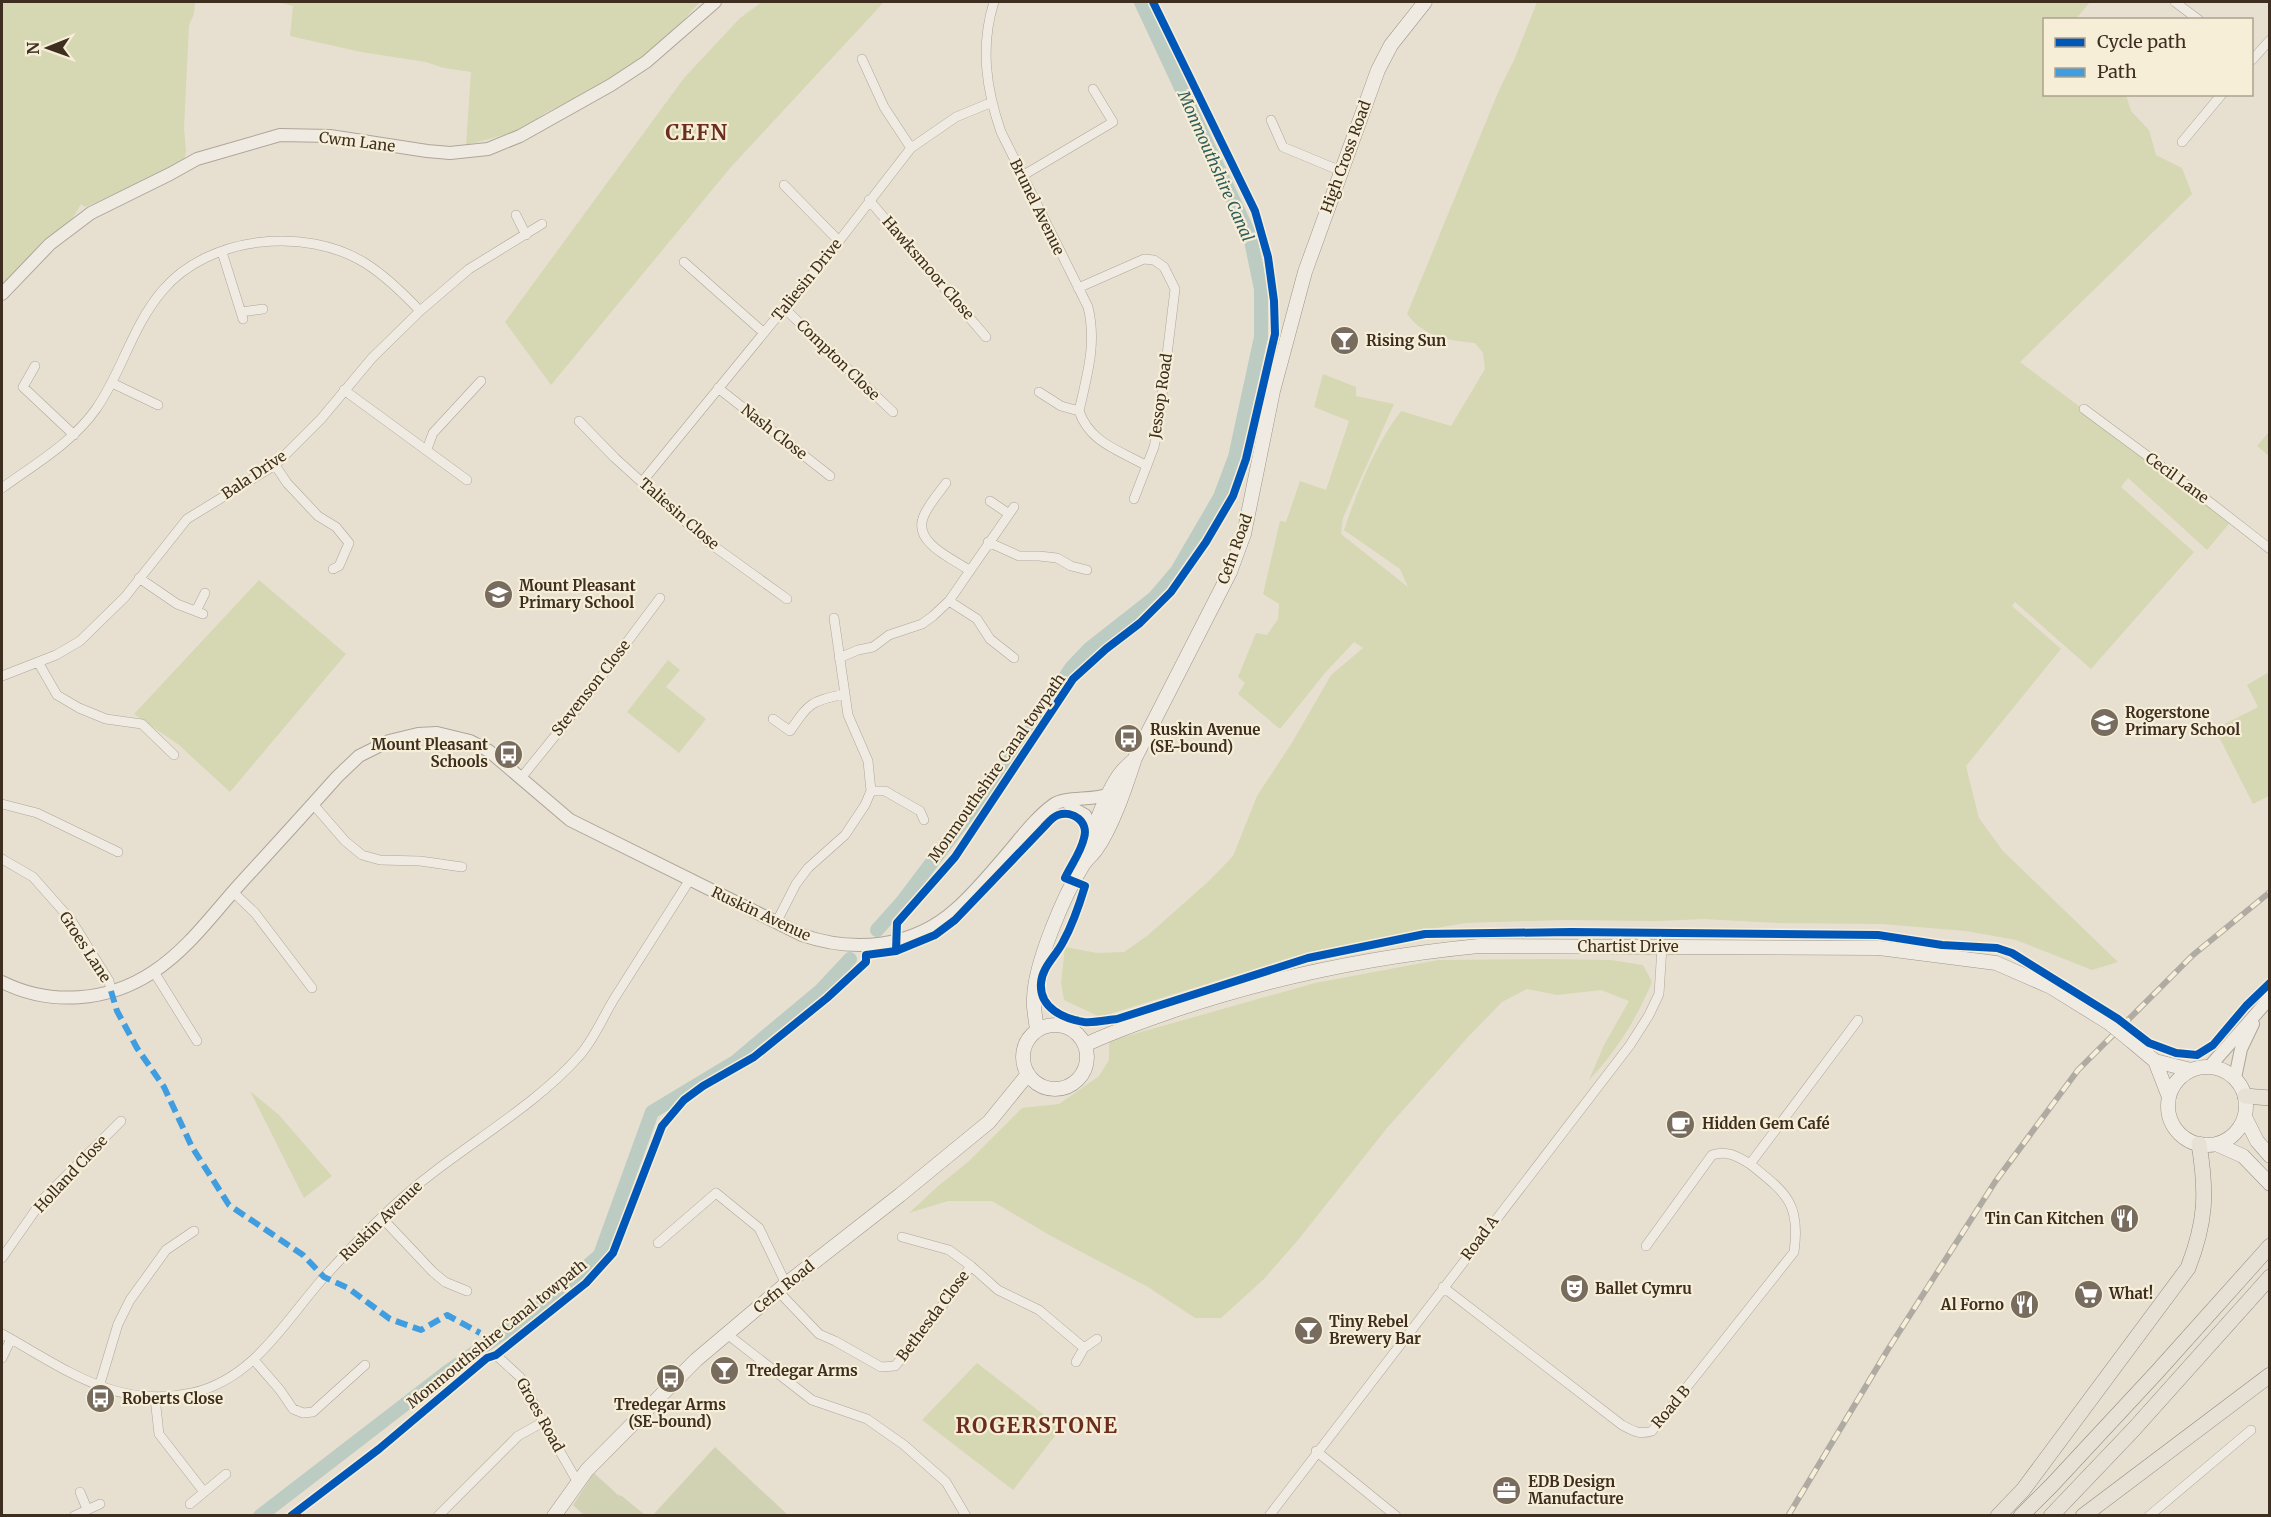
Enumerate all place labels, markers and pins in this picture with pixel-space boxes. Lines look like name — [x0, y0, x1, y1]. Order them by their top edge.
bar icon: Rising Sun — [1329, 325, 1361, 357]
place label: Rising Sun — [1366, 331, 1446, 350]
place label: Mount Pleasant Primary School — [519, 576, 636, 612]
school or university icon: Mount Pleasant Primary School — [482, 579, 514, 611]
place label: Rogerstone Primary School — [2125, 703, 2240, 739]
school or university icon: Rogerstone Primary School — [2088, 706, 2120, 738]
place label: Ruskin Avenue (SE-bound) — [1150, 720, 1260, 756]
bus stop icon: Ruskin Avenue (SE-bound) — [1113, 723, 1145, 755]
place label: Mount Pleasant Schools — [371, 735, 488, 771]
bus stop icon: Mount Pleasant Schools — [493, 738, 525, 770]
cafe icon: Hidden Gem Café — [1665, 1108, 1697, 1140]
place label: Hidden Gem Café — [1702, 1114, 1830, 1133]
restaurant icon: Tin Can Kitchen — [2109, 1203, 2141, 1235]
place label: Tin Can Kitchen — [1985, 1209, 2104, 1228]
theatre icon: Ballet Cymru — [1558, 1273, 1590, 1305]
supermarket icon: What! — [2072, 1278, 2104, 1310]
place label: Ballet Cymru — [1595, 1279, 1692, 1298]
place label: What! — [2108, 1284, 2153, 1303]
restaurant icon: Al Forno — [2009, 1289, 2041, 1321]
place label: Al Forno — [1940, 1295, 2004, 1314]
place label: Tiny Rebel Brewery Bar — [1329, 1312, 1421, 1348]
bar icon: Tiny Rebel Brewery Bar — [1292, 1315, 1324, 1347]
bar icon: Tredegar Arms — [709, 1355, 741, 1387]
place label: Tredegar Arms — [746, 1361, 858, 1380]
bus stop icon: Tredegar Arms (SE-bound) — [654, 1362, 686, 1394]
bus stop icon: Roberts Close — [85, 1383, 117, 1415]
place label: Roberts Close — [122, 1389, 223, 1408]
place label: Tredegar Arms (SE-bound) — [614, 1395, 726, 1431]
place label: EDB Design Manufacture — [1528, 1472, 1624, 1508]
office icon: EDB Design Manufacture — [1491, 1475, 1523, 1507]

